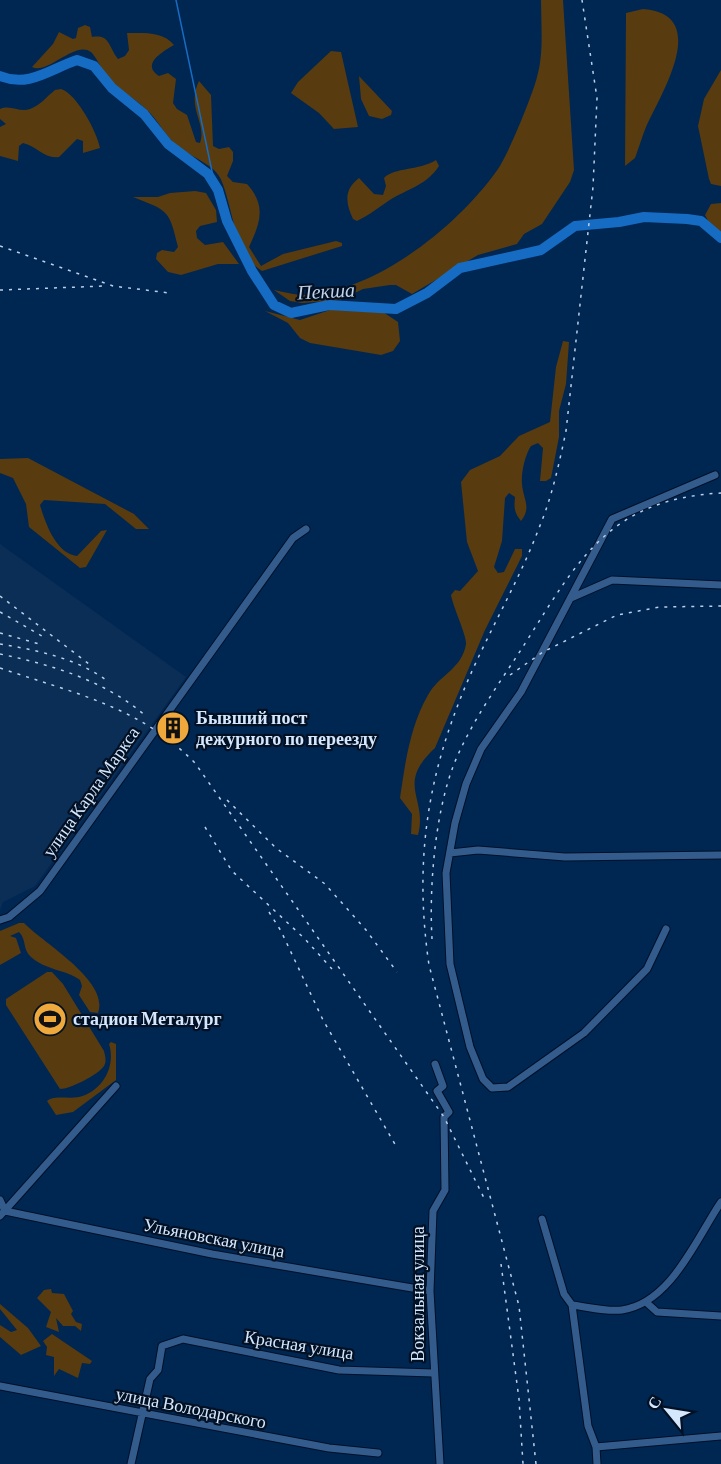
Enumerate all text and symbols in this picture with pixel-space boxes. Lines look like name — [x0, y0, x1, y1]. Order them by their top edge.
water label: Пекша — [296, 279, 355, 304]
place label: Бывший пост дежурного по переезду — [196, 708, 377, 749]
building icon: Бывший пост дежурного по переезду — [155, 710, 191, 746]
street label: улица Карла Маркса — [39, 723, 143, 861]
sports icon: стадион Металург — [32, 1001, 68, 1037]
place label: стадион Металург — [73, 1009, 222, 1029]
street label: Ульяновская улица — [142, 1214, 286, 1262]
street label: Вокзальная улица — [408, 1226, 428, 1362]
street label: Красная улица — [243, 1326, 355, 1364]
north arrow — [637, 1380, 697, 1440]
street label: улица Володарского — [114, 1384, 268, 1432]
text: С — [644, 1393, 665, 1412]

